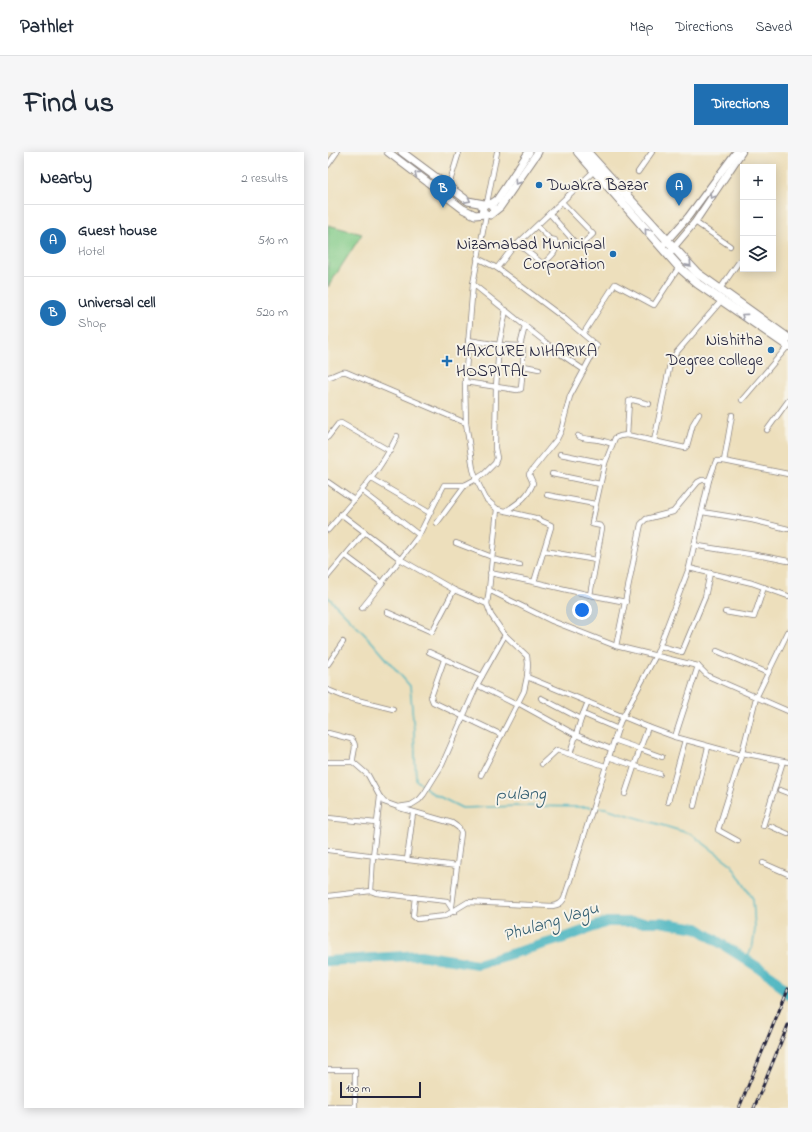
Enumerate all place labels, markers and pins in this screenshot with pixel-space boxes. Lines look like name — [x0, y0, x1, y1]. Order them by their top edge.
place label: Dwakra Bazar — [546, 173, 649, 198]
pin: A — [666, 173, 692, 206]
pin: B — [430, 175, 456, 208]
marker: Dwakra Bazar — [534, 180, 544, 190]
place label: Nizamabad Municipal Corporation — [457, 232, 605, 277]
marker: Nizamabad Municipal Corporation — [608, 249, 618, 259]
place label: Nishitha Degree college — [665, 328, 763, 375]
place label: MAXCURE NIHARIKA HOSPITAL — [456, 339, 597, 384]
marker: Nishitha Degree college — [766, 345, 776, 355]
marker: MAXCURE NIHARIKA HOSPITAL — [441, 355, 453, 367]

